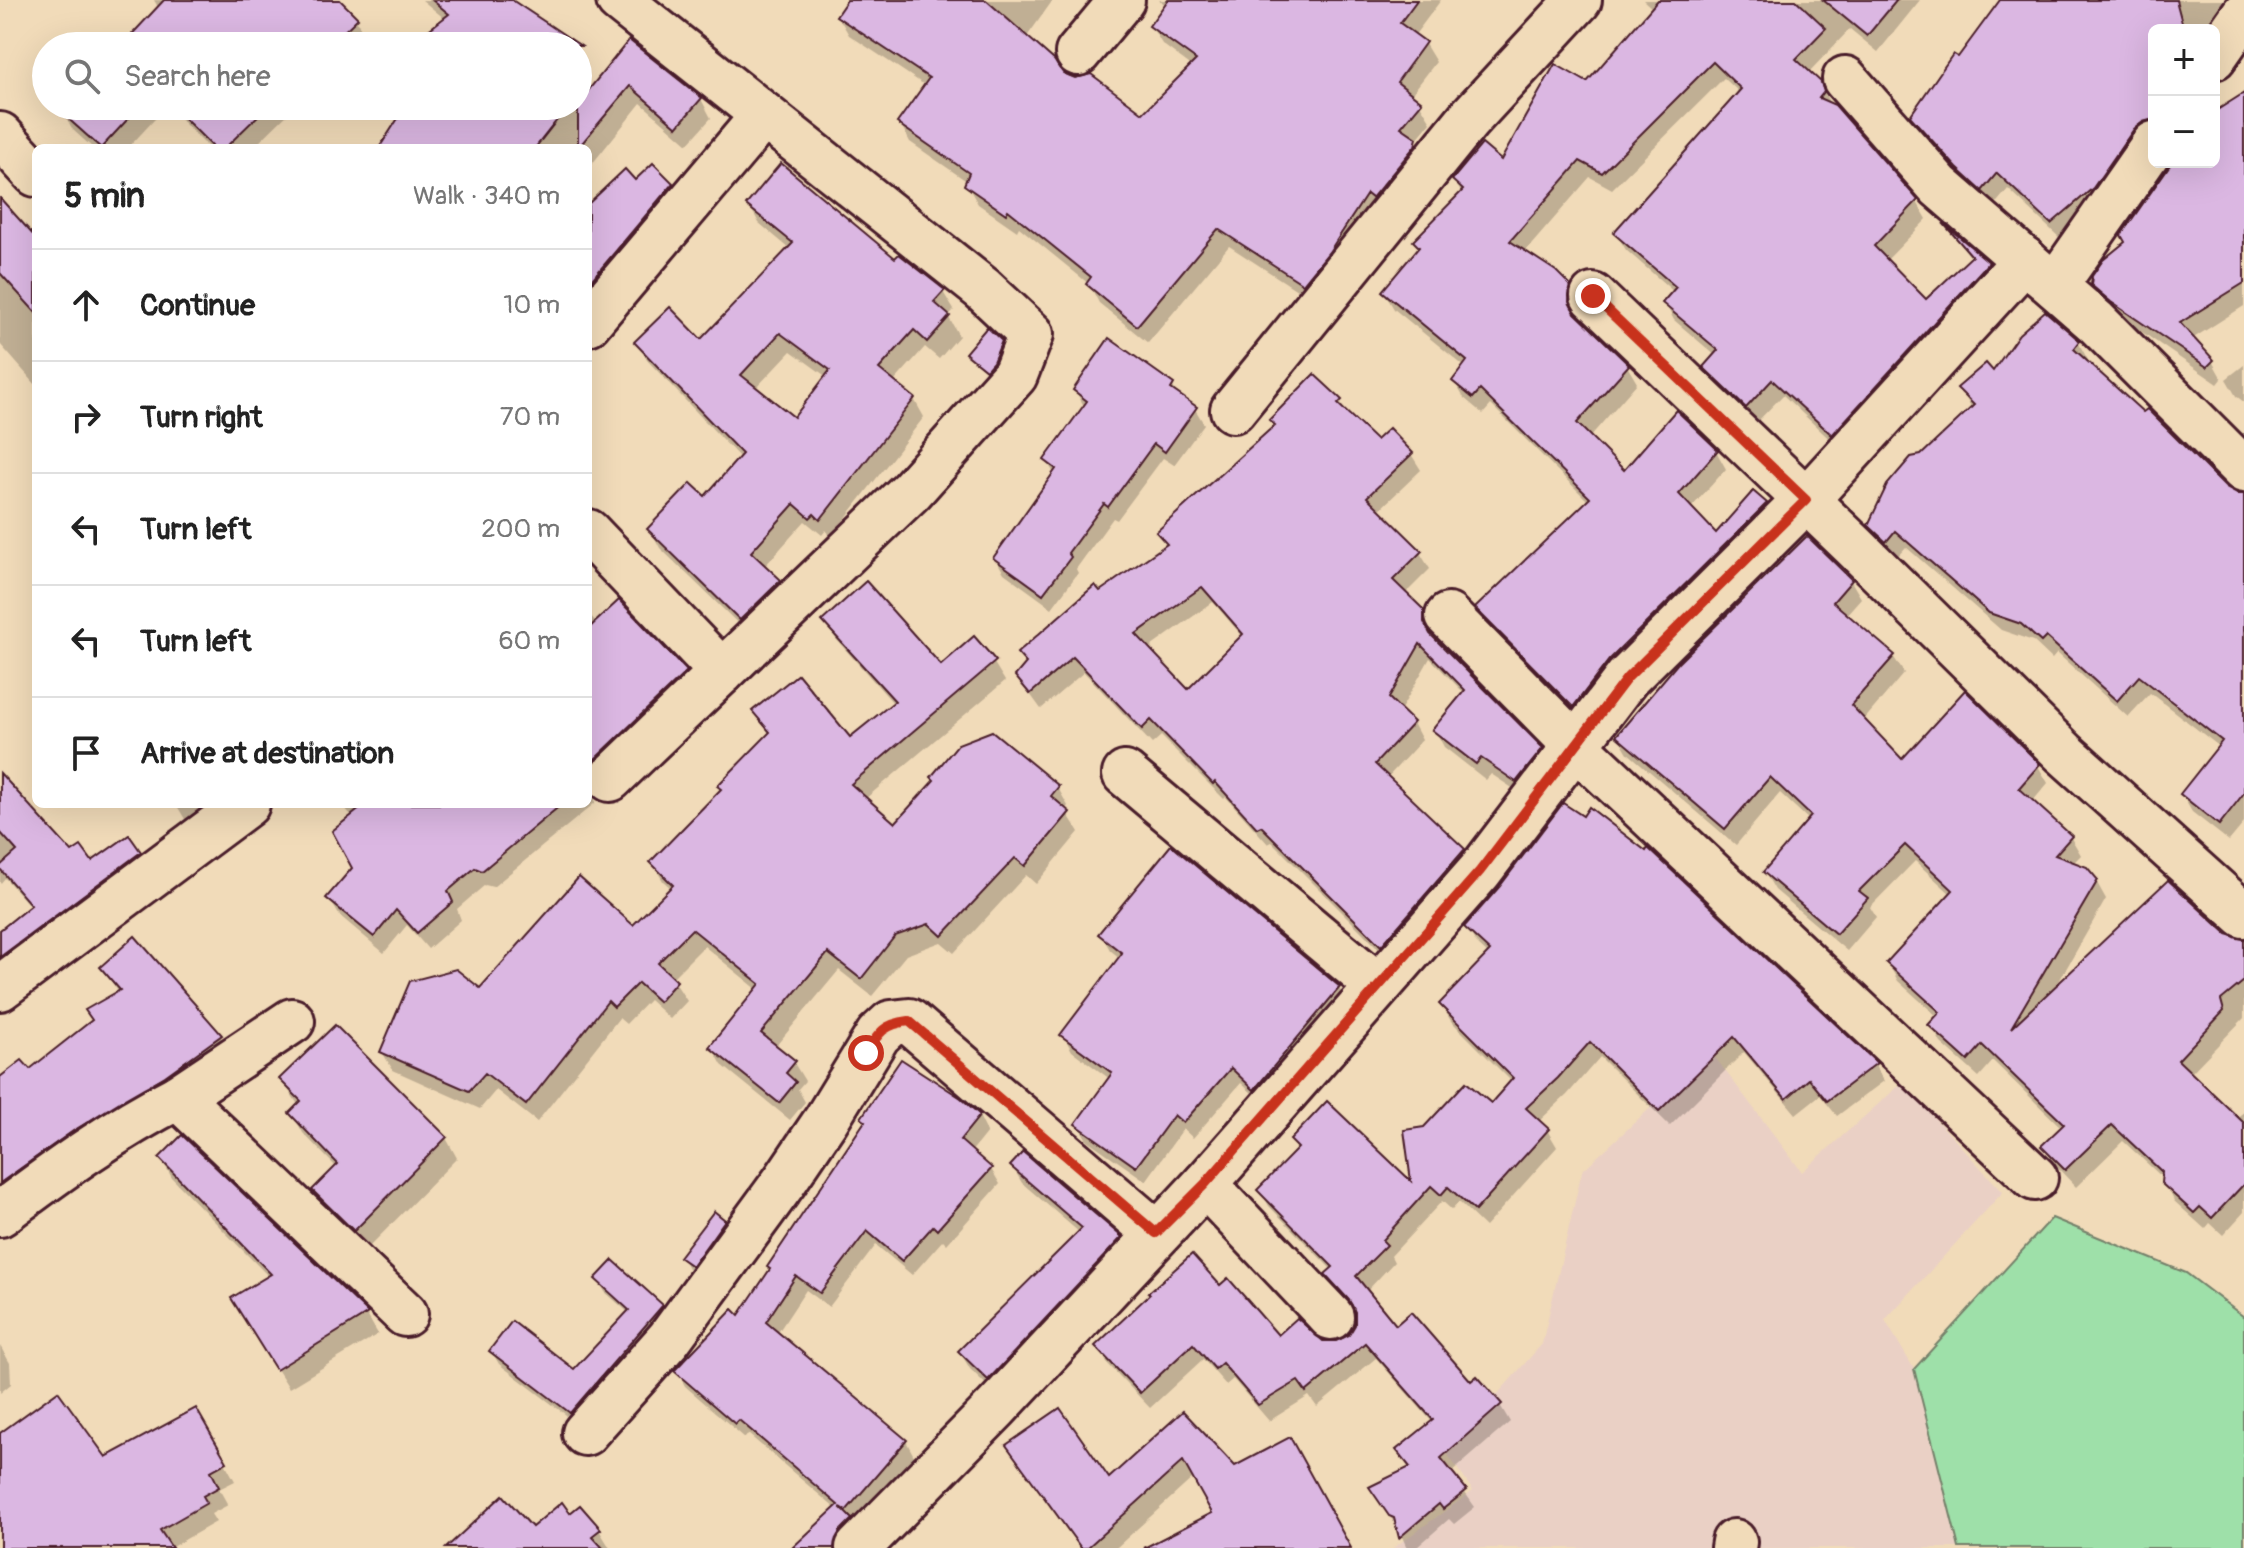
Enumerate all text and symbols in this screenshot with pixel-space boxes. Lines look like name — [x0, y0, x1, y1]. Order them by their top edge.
map controls — [2148, 24, 2220, 168]
button: + — [2148, 24, 2220, 96]
search box — [32, 32, 592, 120]
icon: search — [60, 54, 104, 98]
text: Search here — [124, 58, 271, 95]
button: − — [2148, 96, 2220, 168]
text: 5 min — [64, 175, 145, 218]
text: Walk · 340 m — [413, 180, 560, 212]
route end — [1575, 278, 1611, 314]
icon: ahead — [64, 283, 108, 327]
text: Continue — [140, 287, 255, 324]
text: 10 m — [503, 289, 560, 321]
icon: right — [64, 395, 108, 439]
text: Turn right — [140, 399, 263, 436]
text: 70 m — [500, 401, 560, 433]
icon: left — [64, 507, 108, 551]
text: Turn left — [140, 511, 251, 548]
text: 200 m — [481, 513, 560, 545]
icon: left — [64, 619, 108, 663]
text: Turn left — [140, 623, 251, 660]
text: 60 m — [498, 625, 560, 657]
icon: arrive — [64, 731, 108, 775]
text: Arrive at destination — [140, 735, 394, 772]
route start — [848, 1035, 884, 1071]

